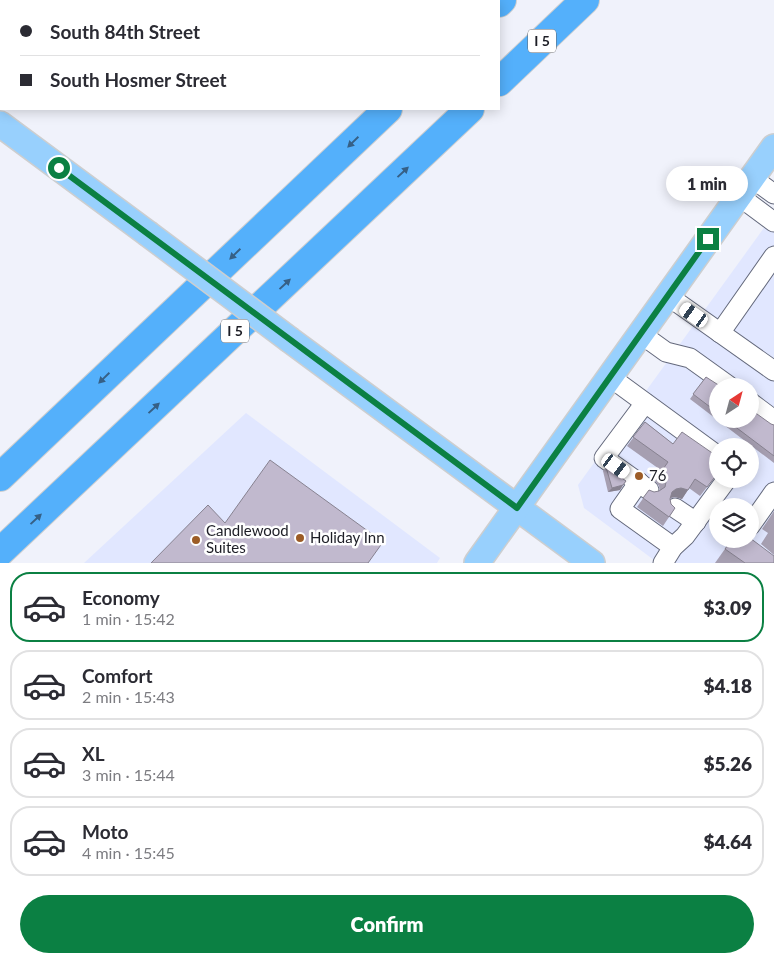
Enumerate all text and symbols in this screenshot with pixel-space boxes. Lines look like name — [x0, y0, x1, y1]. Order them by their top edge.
text: South 84th Street — [50, 20, 200, 43]
road number: I 5 — [528, 29, 556, 52]
text: South Hosmer Street — [50, 68, 227, 91]
one-way arrow — [347, 136, 359, 148]
route start — [48, 157, 70, 179]
one-way arrow — [397, 166, 409, 178]
callout: 1 min — [667, 166, 749, 202]
text: 1 min — [687, 174, 727, 193]
route end — [697, 228, 719, 250]
one-way arrow — [229, 248, 241, 260]
one-way arrow — [279, 278, 291, 290]
car — [677, 300, 710, 330]
road number: I 5 — [221, 320, 249, 342]
one-way arrow — [99, 372, 111, 384]
north arrow — [709, 378, 759, 428]
map controls — [709, 378, 759, 548]
one-way arrow — [148, 402, 160, 414]
button: locate — [709, 438, 759, 488]
car — [599, 451, 632, 481]
place label: 76 — [649, 466, 667, 484]
marker: 76 — [633, 470, 645, 482]
button: layers — [709, 498, 759, 548]
one-way arrow — [29, 513, 41, 525]
place label: Candlewood Suites — [206, 521, 289, 556]
place label: Holiday Inn — [310, 528, 385, 546]
marker: Holiday Inn — [294, 532, 306, 544]
marker: Candlewood Suites — [190, 534, 202, 546]
icon: car — [22, 585, 67, 630]
text: Economy — [82, 586, 160, 609]
text: $3.09 — [703, 596, 752, 619]
text: 1 min · 15:42 — [82, 609, 175, 628]
icon: car — [22, 663, 67, 708]
text: Comfort — [82, 664, 153, 687]
text: $4.18 — [703, 674, 752, 697]
text: 2 min · 15:43 — [82, 687, 175, 706]
icon: car — [22, 741, 67, 786]
text: XL — [82, 742, 105, 765]
text: $5.26 — [703, 752, 752, 775]
text: 3 min · 15:44 — [82, 765, 175, 784]
icon: car — [22, 819, 67, 864]
text: Moto — [82, 820, 128, 843]
text: $4.64 — [703, 830, 752, 853]
text: 4 min · 15:45 — [82, 843, 175, 862]
button: Confirm — [20, 895, 754, 953]

